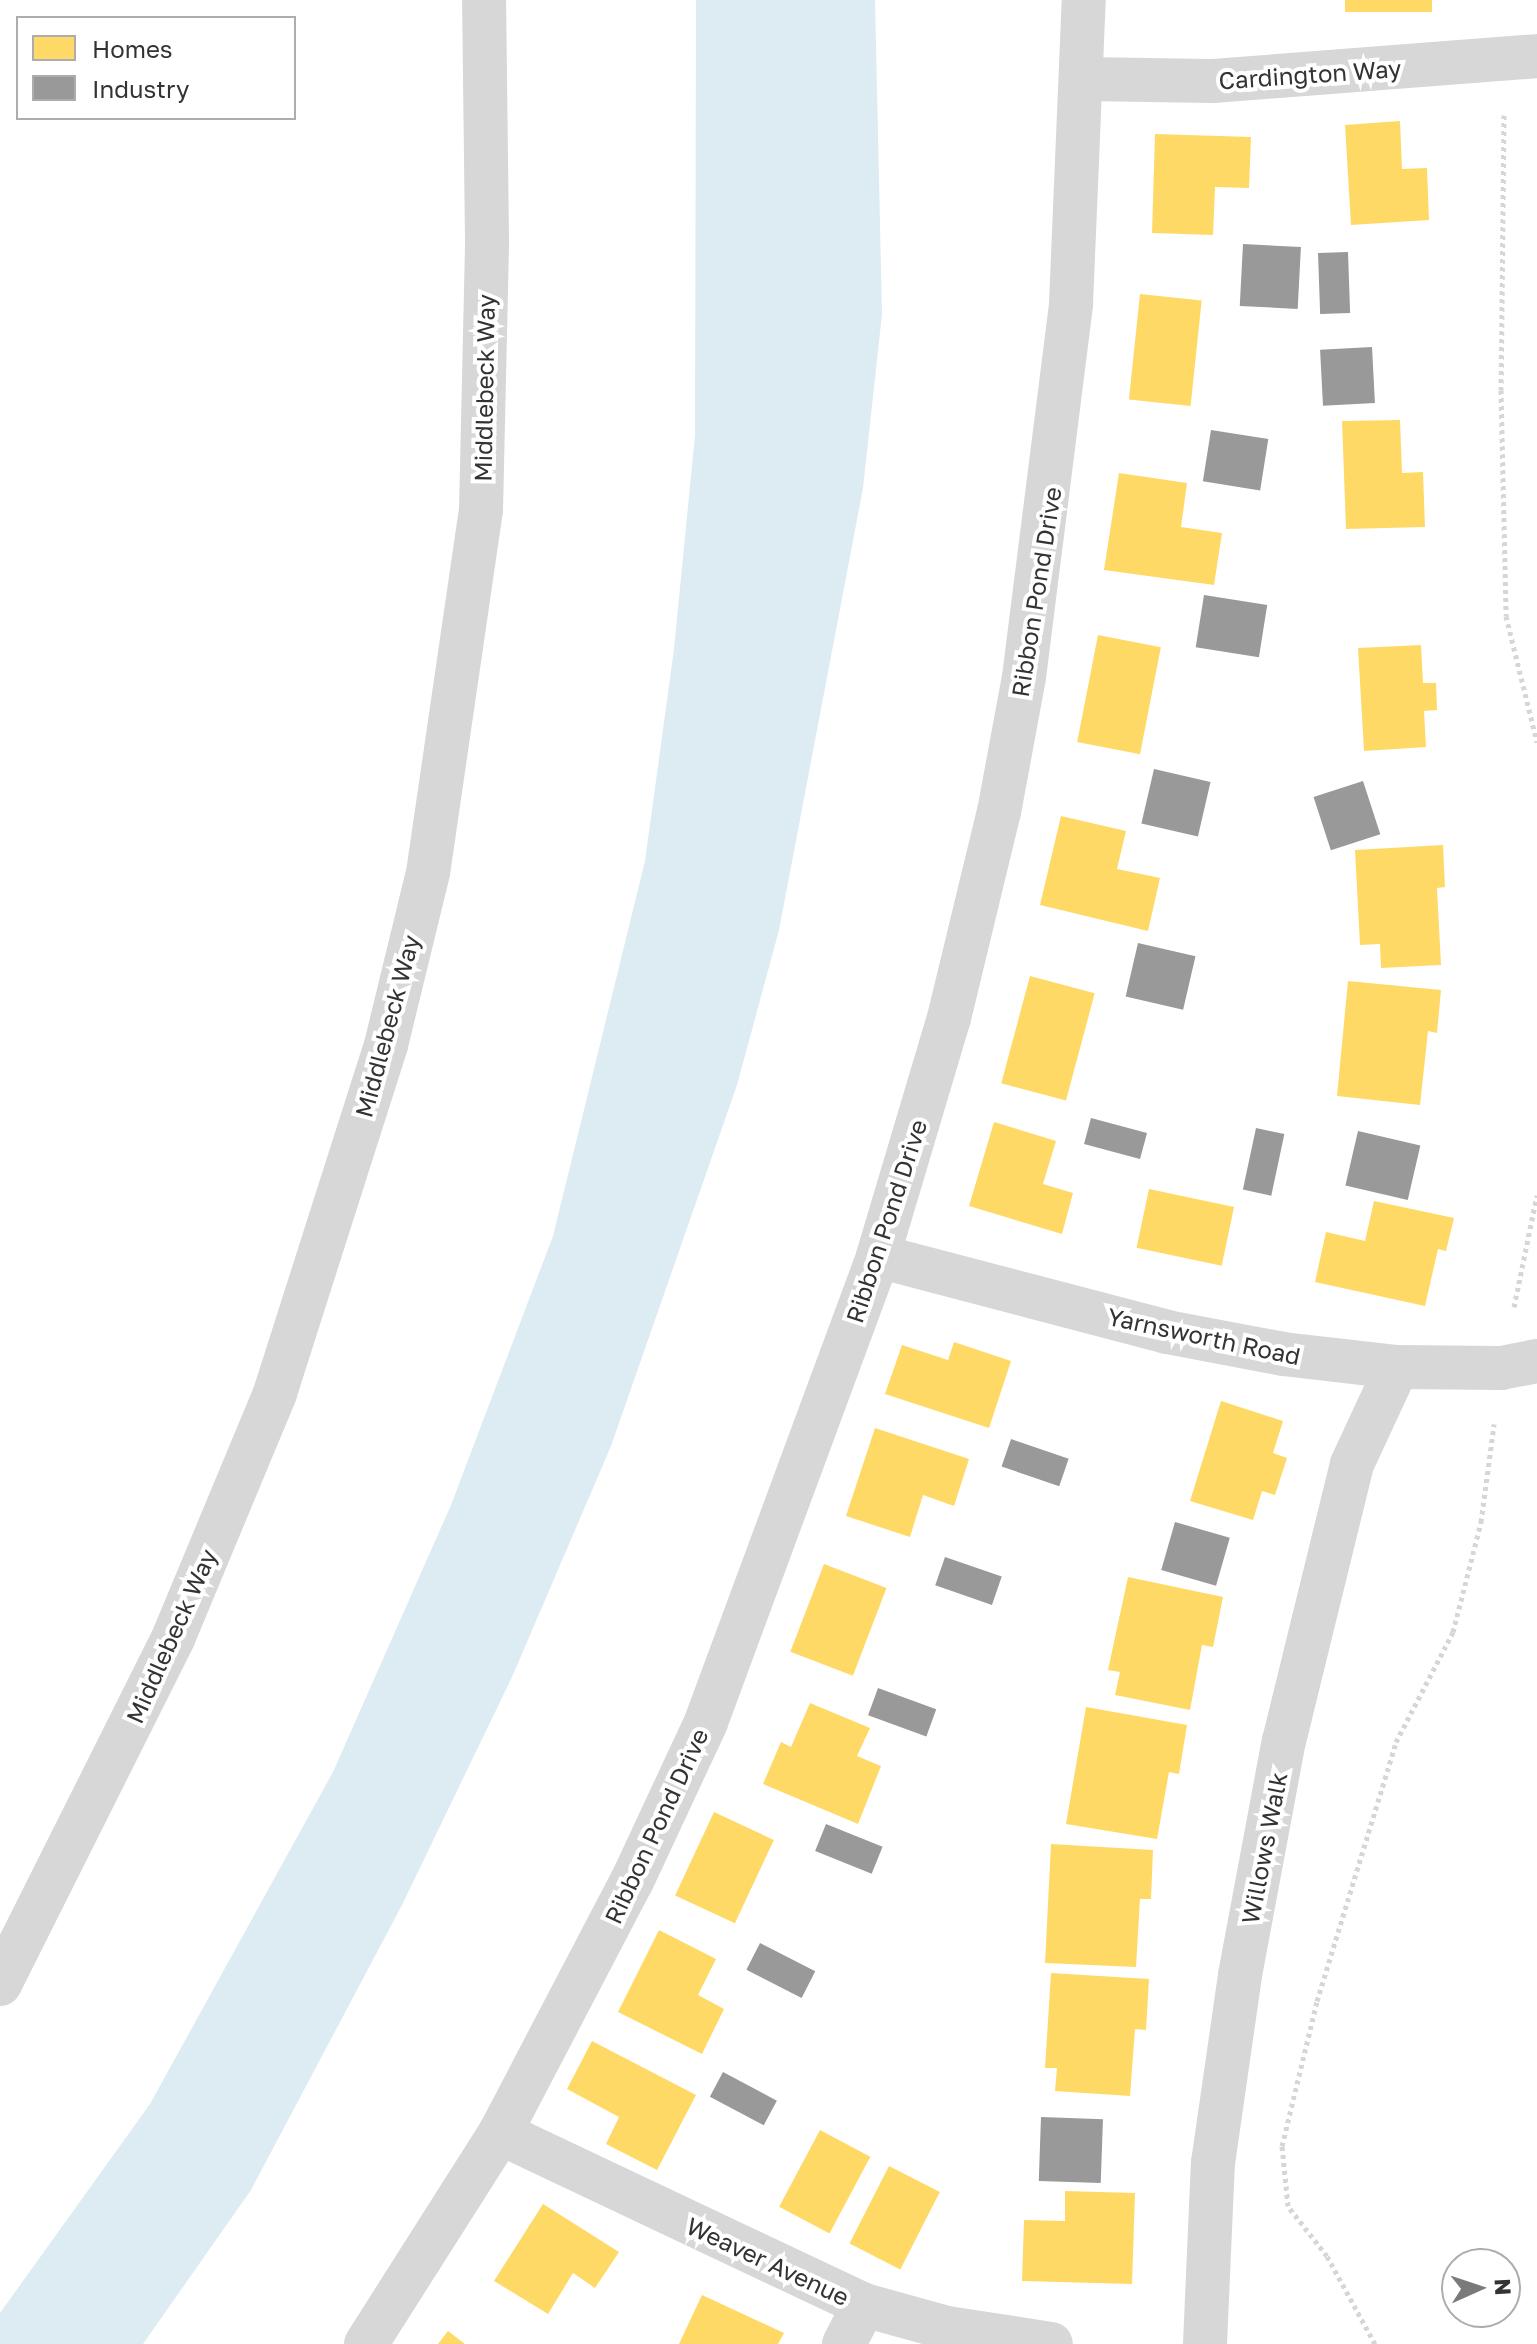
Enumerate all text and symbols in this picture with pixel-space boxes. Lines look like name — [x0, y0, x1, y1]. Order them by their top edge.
legend — [16, 16, 296, 120]
text: Homes — [92, 34, 173, 63]
street label: Cardington Way — [1218, 53, 1402, 95]
text: Industry — [92, 74, 189, 103]
street label: Middlebeck Way — [468, 294, 500, 482]
street label: Ribbon Pond Drive — [1005, 485, 1067, 699]
street label: Middlebeck Way — [349, 932, 425, 1120]
street label: Ribbon Pond Drive — [840, 1116, 932, 1326]
street label: Yarnsworth Road — [1105, 1301, 1303, 1371]
street label: Middlebeck Way — [120, 1544, 222, 1728]
street label: Ribbon Pond Drive — [598, 1724, 714, 1928]
street label: Willows Walk — [1235, 1770, 1293, 1926]
street label: Weaver Avenue — [682, 2211, 854, 2311]
north arrow — [1441, 2248, 1521, 2328]
text: N — [1490, 2278, 1517, 2296]

